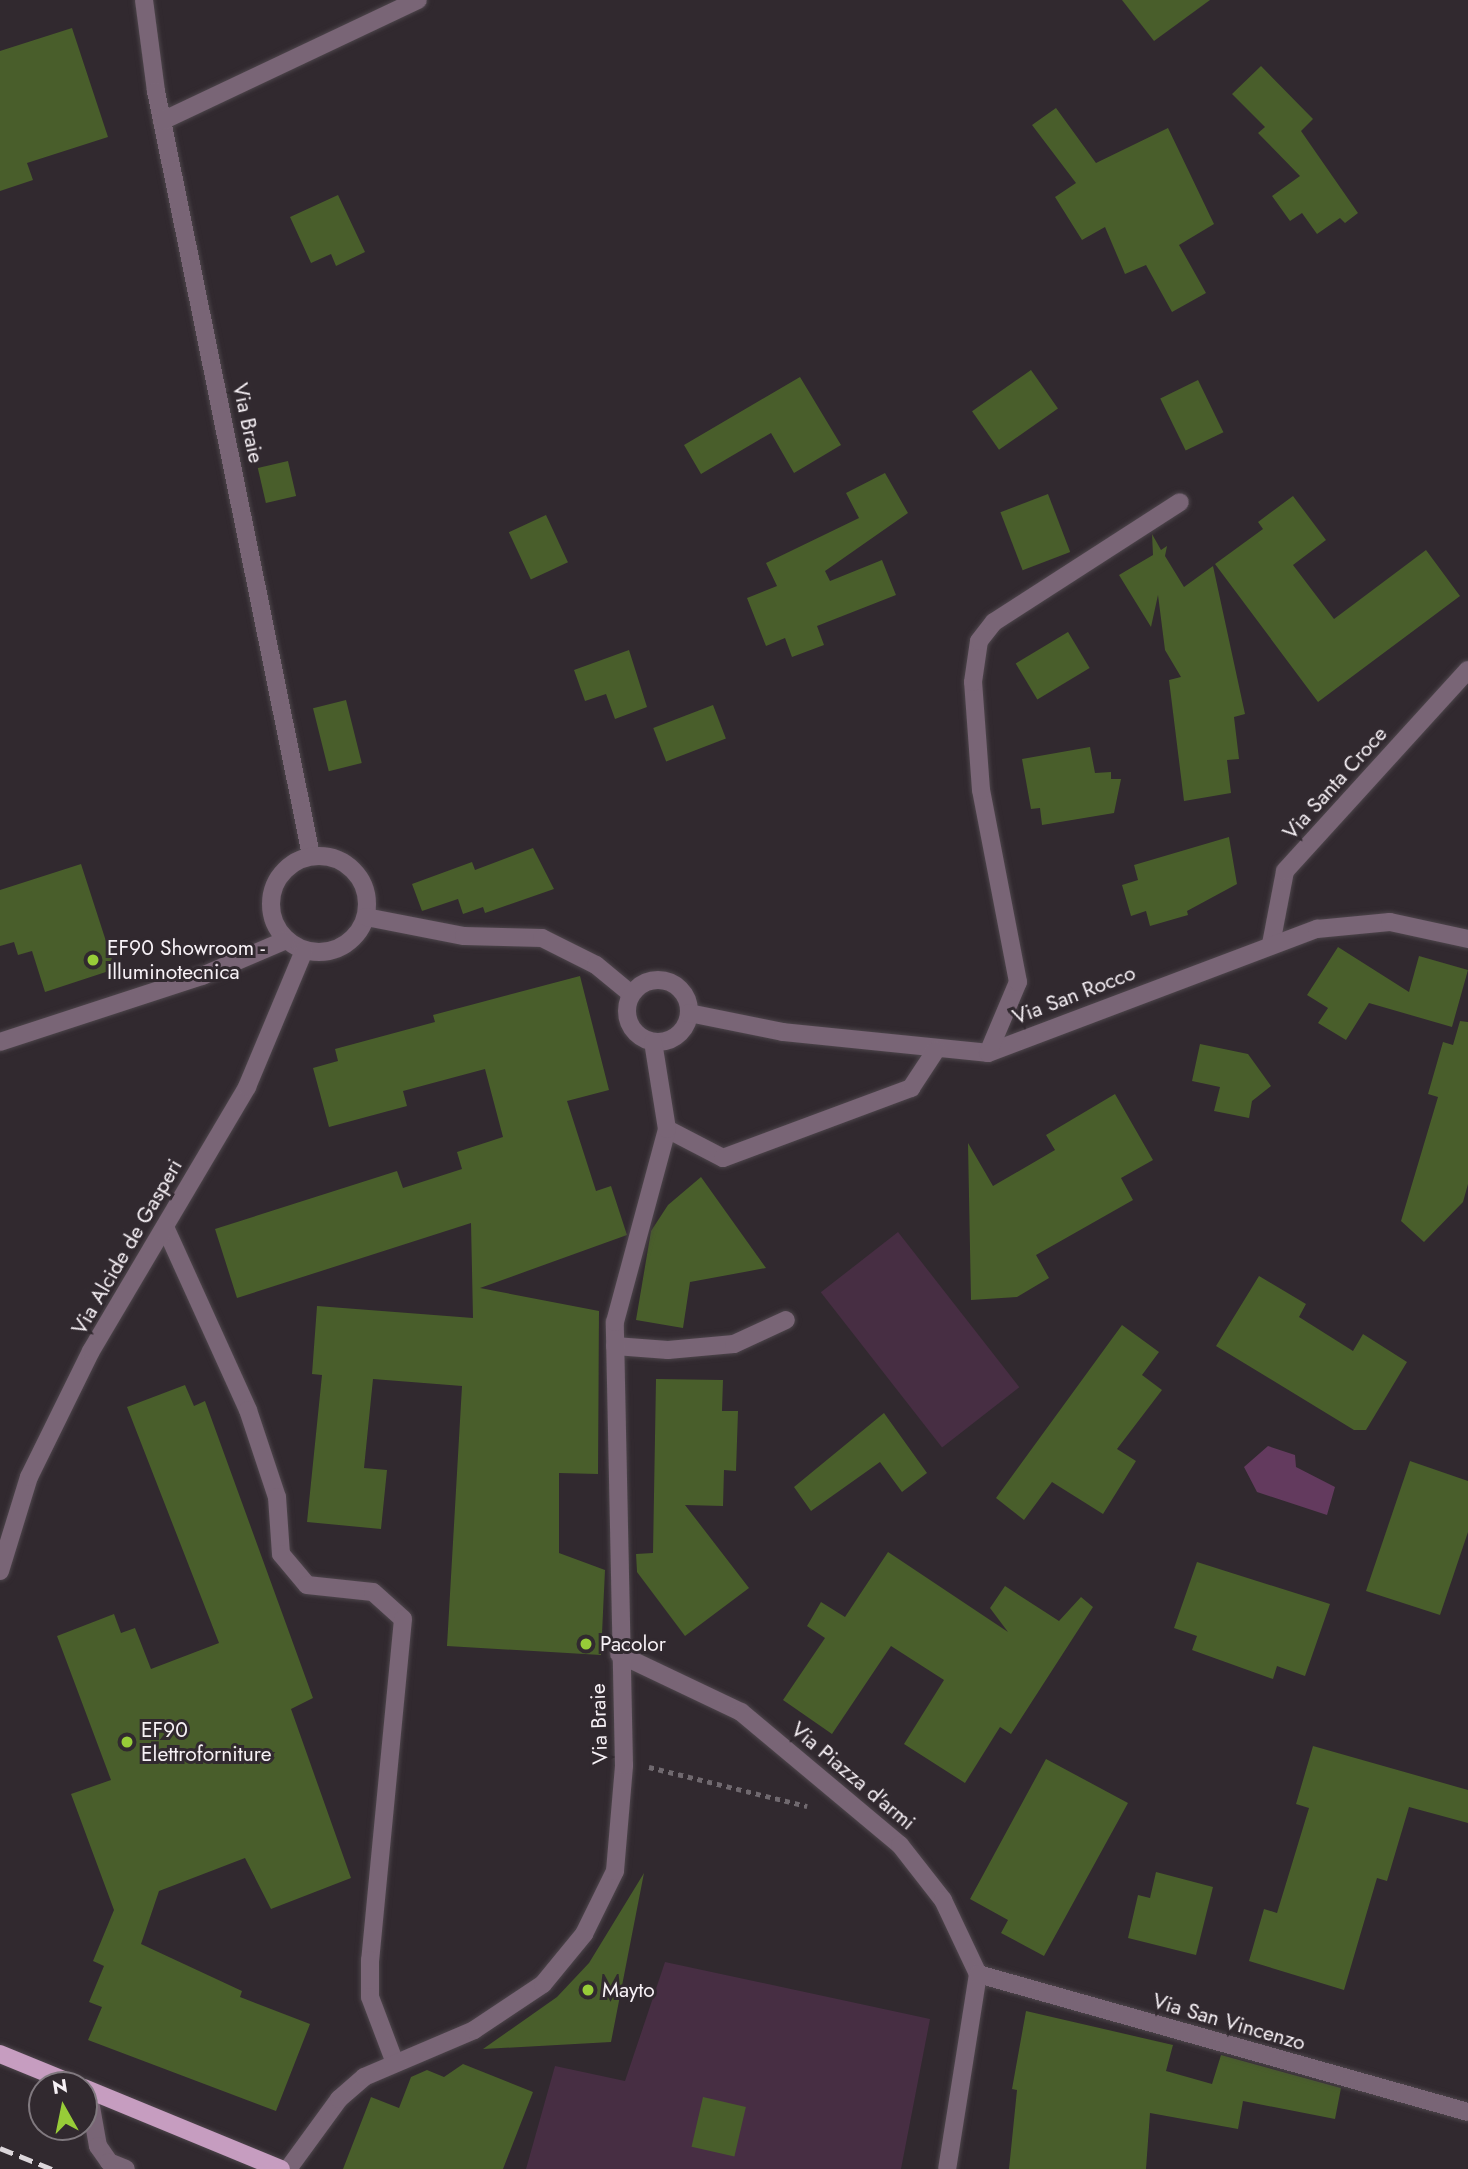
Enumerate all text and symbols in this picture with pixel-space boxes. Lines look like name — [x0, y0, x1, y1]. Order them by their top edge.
street label: Via Braie — [227, 381, 269, 465]
street label: Via Santa Croce — [1278, 721, 1392, 845]
place label: EF90 Showroom - Illuminotecnica — [107, 935, 265, 985]
marker: EF90 Showroom - Illuminotecnica — [85, 952, 101, 968]
street label: Via San Rocco — [1009, 960, 1139, 1030]
street label: Via Alcide de Gasperi — [66, 1155, 188, 1339]
place label: Pacolor — [600, 1631, 666, 1657]
marker: Pacolor — [578, 1636, 594, 1652]
street label: Via Braie — [585, 1683, 613, 1765]
place label: EF90 Elettroforniture — [141, 1717, 272, 1767]
street label: Via Piazza d'armi — [786, 1717, 920, 1835]
marker: EF90 Elettroforniture — [119, 1734, 135, 1750]
place label: Mayto — [602, 1977, 655, 2003]
marker: Mayto — [580, 1982, 596, 1998]
street label: Via San Vincenzo — [1150, 1988, 1308, 2056]
north arrow — [28, 2071, 98, 2141]
text: N — [50, 2072, 70, 2101]

